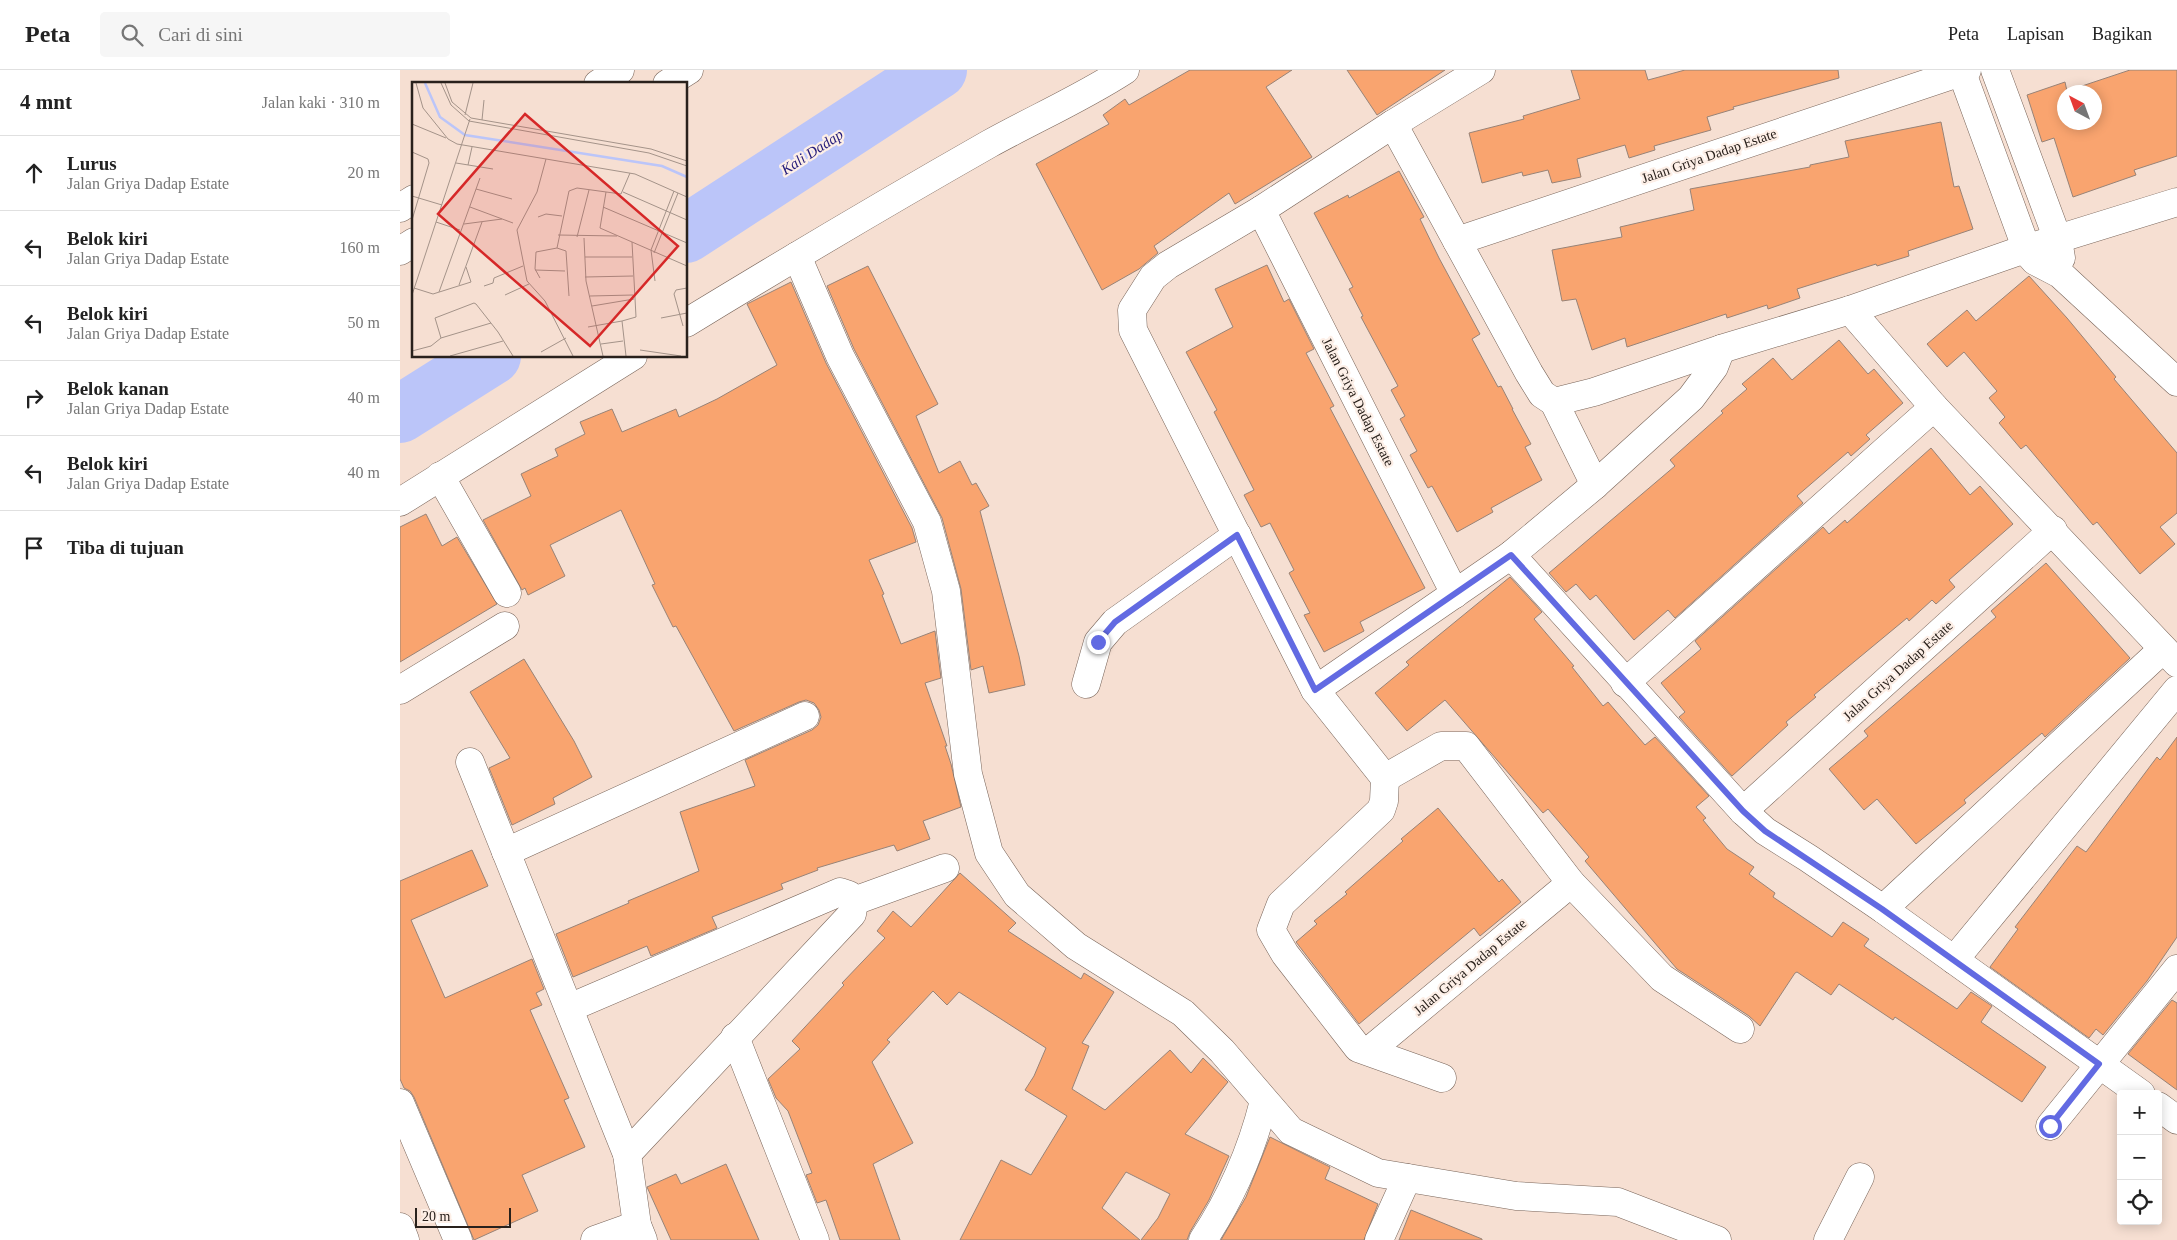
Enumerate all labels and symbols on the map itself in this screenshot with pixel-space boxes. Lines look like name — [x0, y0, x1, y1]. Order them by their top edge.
inset map — [412, 82, 688, 358]
north arrow — [2057, 85, 2102, 130]
water label: Kali Dadap — [777, 126, 846, 178]
street label: Jalan Griya Dadap Estate — [1639, 126, 1779, 186]
street label: Jalan Griya Dadap Estate — [1319, 335, 1397, 469]
street label: Jalan Griya Dadap Estate — [1840, 618, 1956, 724]
route end — [1087, 631, 1110, 654]
street label: Jalan Griya Dadap Estate — [1411, 916, 1529, 1018]
route start — [2039, 1115, 2062, 1138]
scale bar — [415, 1205, 511, 1228]

